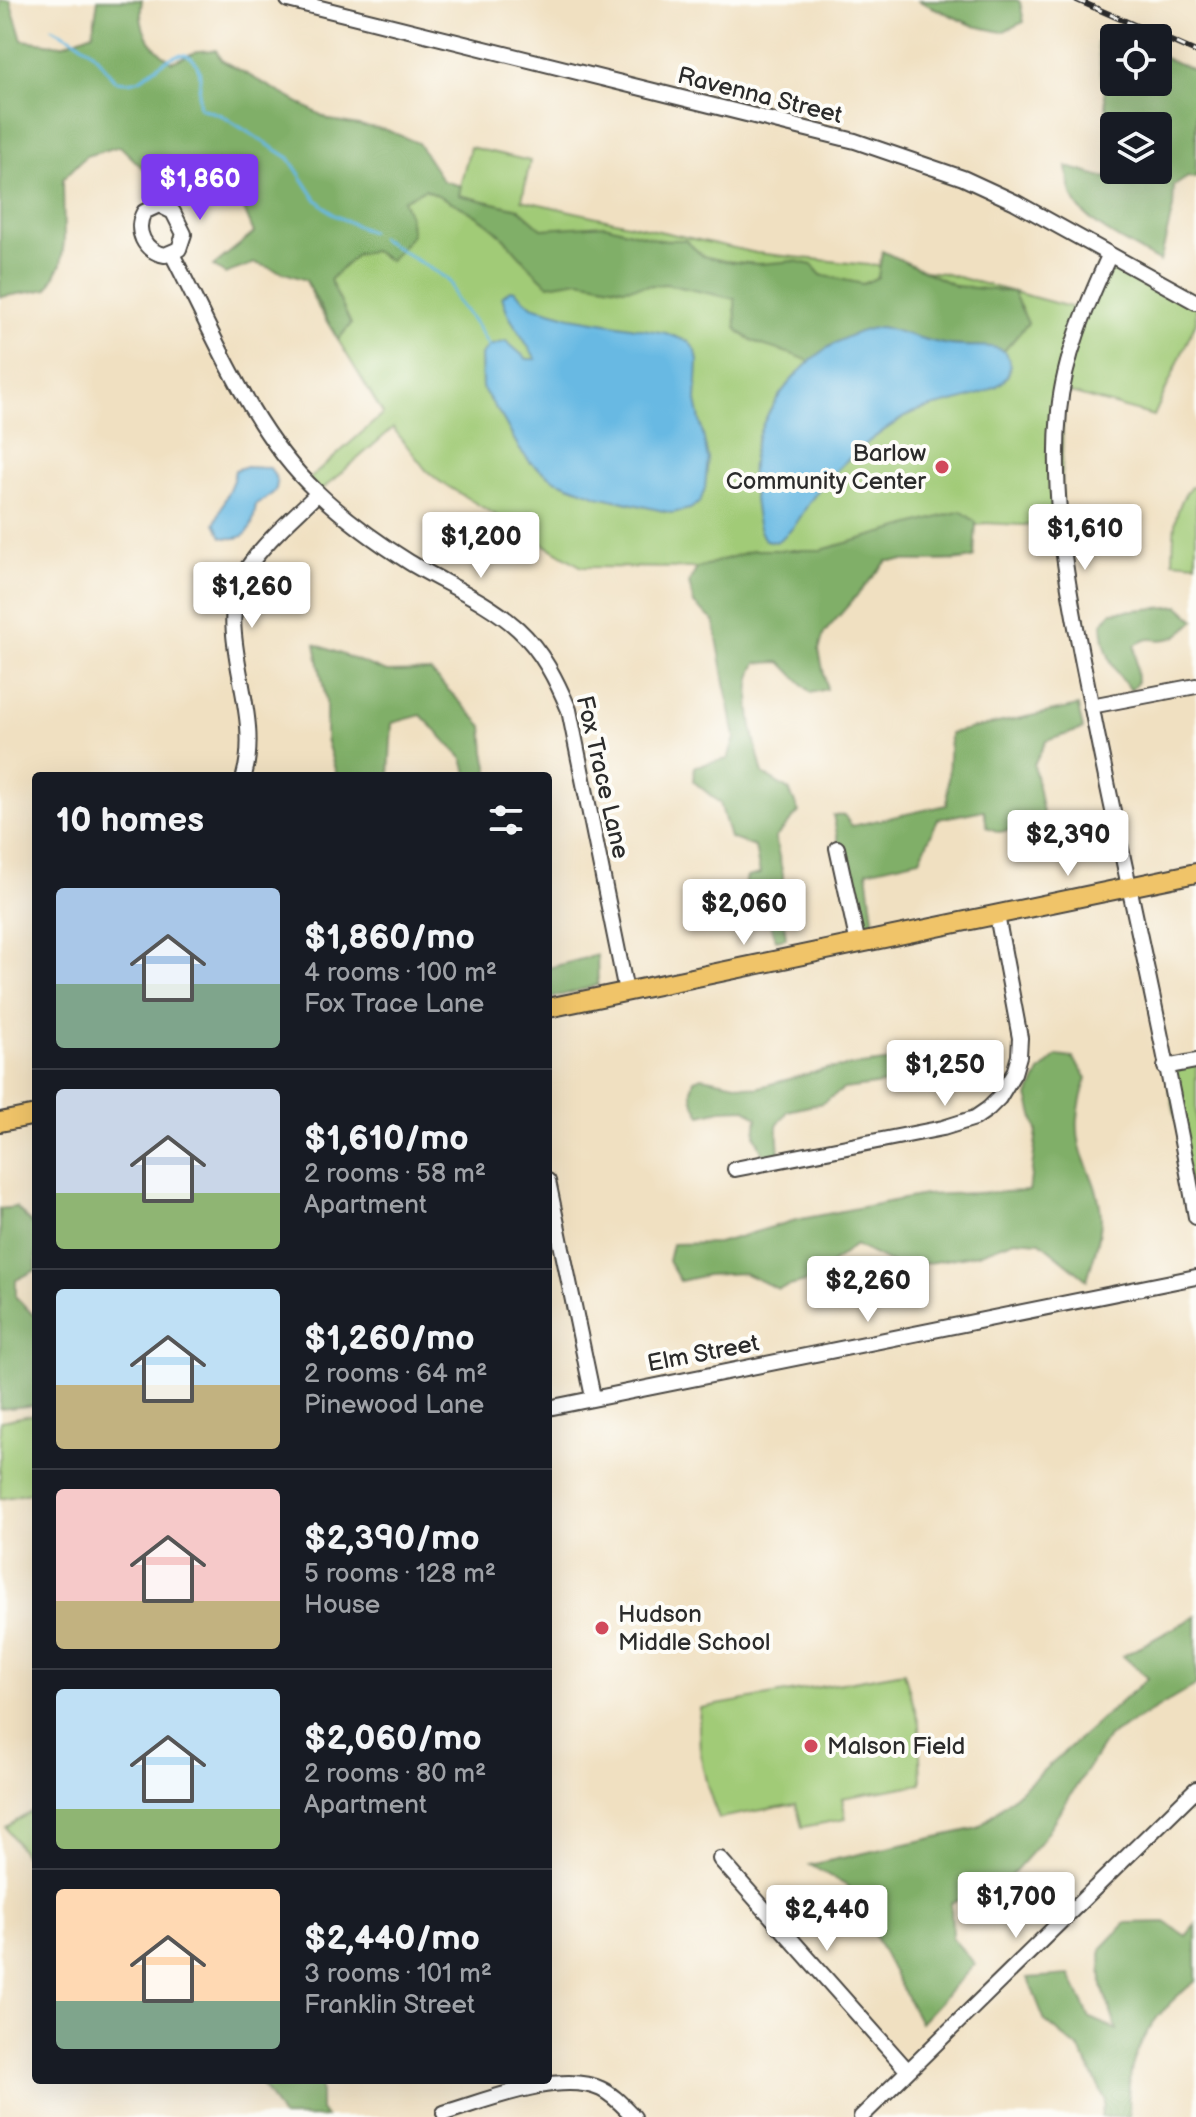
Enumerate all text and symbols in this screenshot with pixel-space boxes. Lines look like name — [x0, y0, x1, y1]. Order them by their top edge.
map controls — [1100, 24, 1172, 184]
button: locate — [1100, 24, 1172, 96]
street label: Ravenna Street — [675, 61, 846, 130]
button: layers — [1100, 112, 1172, 184]
pin: $1,860 — [135, 154, 265, 222]
text: $1,860 — [159, 164, 241, 195]
place label: Barlow Community Center — [726, 439, 926, 496]
marker: Barlow Community Center — [933, 458, 951, 476]
pin: $1,610 — [1020, 504, 1150, 572]
pin: $1,200 — [416, 512, 546, 580]
text: $1,610 — [1047, 514, 1123, 545]
text: $1,200 — [440, 522, 522, 553]
pin: $1,260 — [187, 562, 317, 630]
text: $1,260 — [211, 572, 293, 603]
street label: Fox Trace Lane — [570, 693, 635, 861]
icon: filters — [484, 798, 528, 842]
text: 10 homes — [56, 800, 204, 841]
pin: $2,390 — [1003, 810, 1133, 878]
text: $2,390 — [1025, 820, 1111, 851]
pin: $2,060 — [679, 879, 809, 947]
text: $2,060 — [701, 889, 787, 920]
text: $1,860/mo — [304, 917, 475, 958]
icon: home — [120, 920, 216, 1016]
text: 4 rooms · 100 m² — [304, 958, 497, 989]
text: Fox Trace Lane — [304, 989, 484, 1020]
pin: $1,250 — [880, 1040, 1010, 1108]
text: $1,250 — [905, 1050, 985, 1081]
text: $1,610/mo — [304, 1118, 469, 1159]
icon: home — [120, 1121, 216, 1217]
text: 2 rooms · 58 m² — [304, 1159, 486, 1190]
text: Apartment — [304, 1190, 427, 1221]
pin: $2,260 — [803, 1256, 933, 1324]
text: $2,260 — [825, 1266, 911, 1297]
text: $1,260/mo — [304, 1318, 475, 1359]
icon: home — [120, 1321, 216, 1417]
street label: Elm Street — [645, 1328, 762, 1378]
text: 2 rooms · 64 m² — [304, 1359, 488, 1390]
text: Pinewood Lane — [304, 1390, 484, 1421]
text: $2,390/mo — [304, 1518, 480, 1559]
icon: home — [120, 1521, 216, 1617]
text: 5 rooms · 128 m² — [304, 1559, 496, 1590]
text: House — [304, 1590, 380, 1621]
place label: Hudson Middle School — [618, 1600, 770, 1657]
marker: Hudson Middle School — [593, 1619, 611, 1637]
text: $2,060/mo — [304, 1718, 482, 1759]
icon: home — [120, 1721, 216, 1817]
place label: Malson Field — [827, 1732, 965, 1761]
marker: Malson Field — [802, 1737, 820, 1755]
text: 2 rooms · 80 m² — [304, 1759, 486, 1790]
text: Apartment — [304, 1790, 427, 1821]
pin: $1,700 — [951, 1872, 1081, 1940]
text: $1,700 — [976, 1882, 1056, 1913]
pin: $2,440 — [762, 1885, 892, 1953]
text: $2,440 — [784, 1895, 870, 1926]
text: $2,440/mo — [304, 1918, 480, 1959]
icon: home — [120, 1921, 216, 2017]
text: 3 rooms · 101 m² — [304, 1959, 492, 1990]
text: Franklin Street — [304, 1990, 475, 2021]

